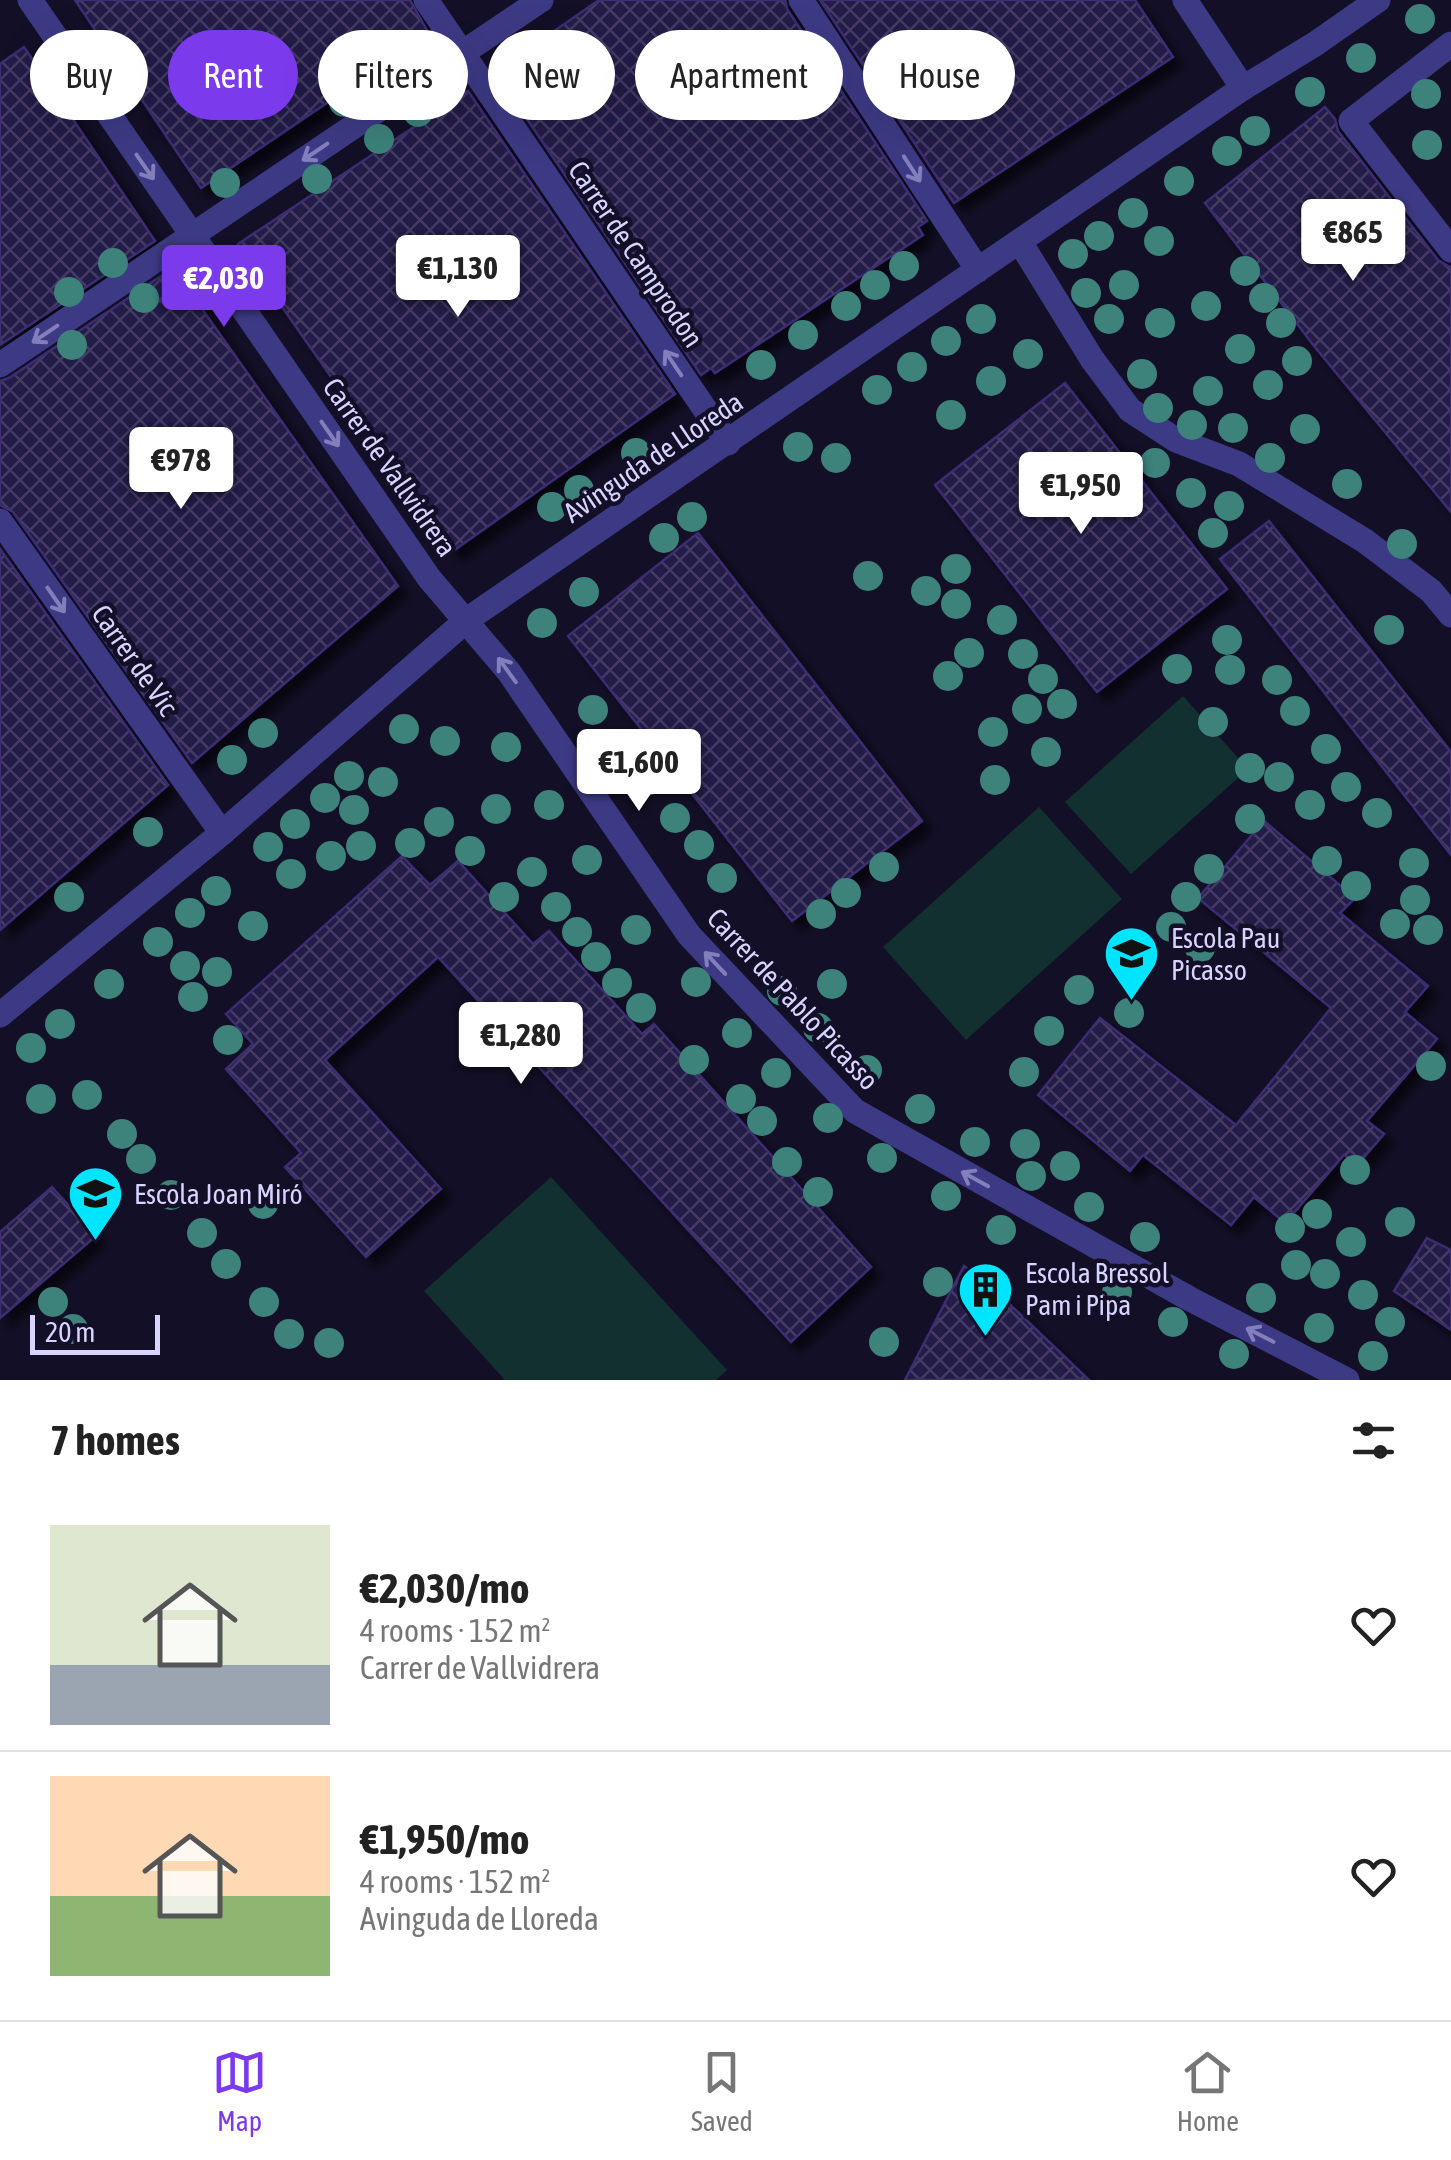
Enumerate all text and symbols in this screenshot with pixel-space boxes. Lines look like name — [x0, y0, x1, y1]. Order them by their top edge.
chip: Buy — [30, 30, 148, 120]
chip: Rent — [168, 30, 298, 120]
chip: Filters — [318, 30, 468, 120]
chip: New — [488, 30, 615, 120]
chip: Apartment — [635, 30, 843, 120]
chip: House — [863, 30, 1015, 120]
one-way arrow — [301, 141, 329, 162]
one-way arrow — [134, 152, 155, 180]
street label: Carrer de Camprodon — [562, 155, 710, 353]
one-way arrow — [902, 155, 923, 183]
pin: €865 — [1294, 199, 1412, 284]
text: €865 — [1323, 213, 1383, 250]
pin: €1,130 — [377, 235, 539, 320]
pin: €2,030 — [143, 245, 305, 330]
text: €1,130 — [418, 249, 498, 286]
text: €2,030 — [184, 259, 264, 296]
one-way arrow — [32, 323, 60, 344]
one-way arrow — [663, 349, 684, 377]
street label: Carrer de Vallvidrera — [317, 372, 463, 562]
street label: Avinguda de Lloreda — [557, 385, 749, 529]
one-way arrow — [319, 420, 340, 448]
pin: €978 — [122, 427, 240, 512]
text: €978 — [151, 441, 211, 478]
pin: €1,950 — [1000, 452, 1162, 537]
text: €1,950 — [1041, 466, 1121, 503]
one-way arrow — [46, 586, 67, 614]
street label: Carrer de Vic — [85, 599, 185, 722]
one-way arrow — [496, 657, 517, 684]
pin: €1,600 — [558, 729, 720, 814]
text: €1,600 — [599, 743, 679, 780]
street label: Carrer de Pablo Picasso — [701, 902, 885, 1096]
place label: Escola Pau Picasso — [1171, 922, 1280, 986]
school or university icon: Escola Pau Picasso — [1102, 924, 1162, 1003]
one-way arrow — [704, 951, 727, 976]
pin: €1,280 — [440, 1002, 602, 1087]
text: €1,280 — [481, 1016, 561, 1053]
school or university icon: Escola Joan Miró — [65, 1164, 125, 1243]
one-way arrow — [961, 1168, 990, 1188]
place label: Escola Joan Miró — [134, 1178, 303, 1210]
place label: Escola Bressol Pam i Pipa — [1025, 1257, 1170, 1321]
building icon: Escola Bressol Pam i Pipa — [956, 1259, 1016, 1338]
scale bar — [30, 1310, 160, 1354]
text: 20 m — [45, 1316, 95, 1348]
one-way arrow — [1245, 1325, 1275, 1344]
icon: filters — [1346, 1413, 1401, 1468]
text: 7 homes — [50, 1416, 180, 1464]
text: €2,030/mo — [360, 1564, 530, 1612]
icon: home — [130, 1565, 250, 1685]
icon: heart — [1346, 1598, 1401, 1653]
text: 4 rooms · 152 m² — [360, 1612, 550, 1649]
text: Carrer de Vallvidrera — [360, 1649, 600, 1686]
text: €1,950/mo — [360, 1815, 530, 1863]
icon: home — [130, 1816, 250, 1936]
icon: heart — [1346, 1849, 1401, 1904]
text: 4 rooms · 152 m² — [360, 1863, 550, 1900]
text: Avinguda de Lloreda — [360, 1900, 599, 1937]
tab: Map — [212, 2045, 267, 2137]
tab: Saved — [691, 2045, 753, 2137]
tab: Home — [1177, 2045, 1239, 2137]

